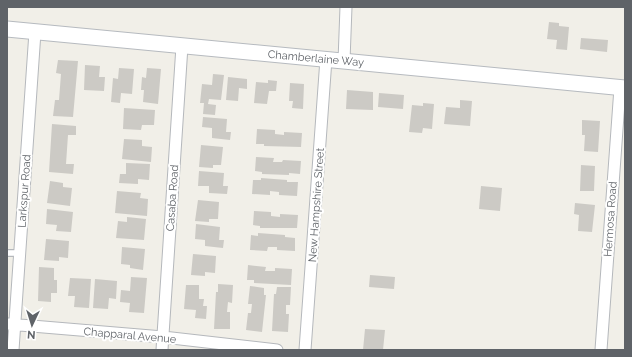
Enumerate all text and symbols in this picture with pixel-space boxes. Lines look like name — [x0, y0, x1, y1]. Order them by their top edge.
street label: Chamberlaine Way — [267, 48, 365, 69]
street label: New Hampshire Street — [306, 147, 327, 263]
street label: Larkspur Road — [15, 154, 34, 228]
street label: Casaba Road — [164, 164, 181, 232]
street label: Hermosa Road — [601, 181, 620, 257]
north arrow — [12, 305, 52, 345]
street label: Chapparal Avenue — [83, 325, 177, 346]
text: N — [27, 328, 36, 341]

